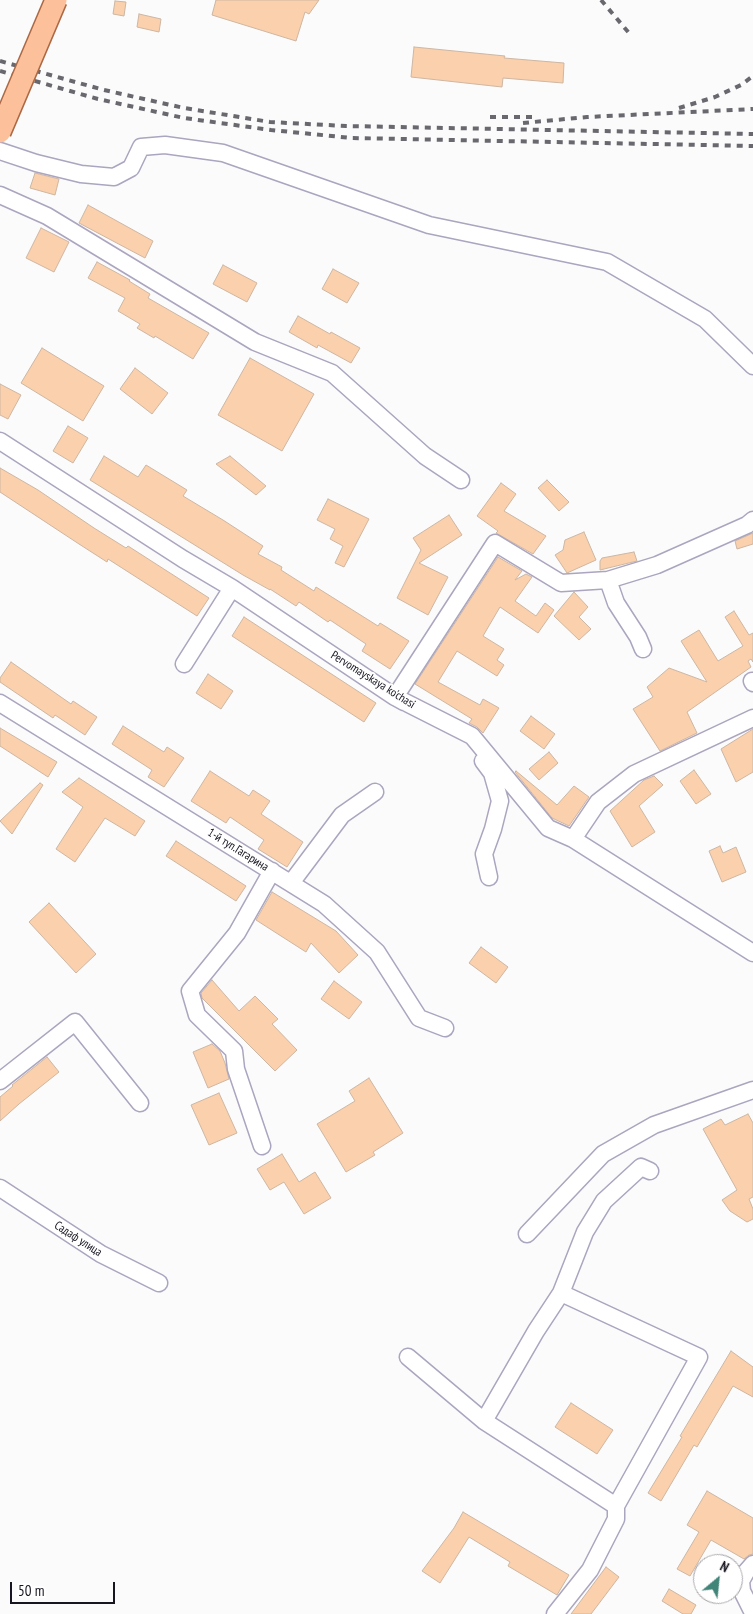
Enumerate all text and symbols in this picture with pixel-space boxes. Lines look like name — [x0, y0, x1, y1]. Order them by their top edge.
street label: Pervomayskaya ko'chasi — [328, 648, 418, 712]
street label: 1-й туп.Гагарина — [205, 826, 271, 874]
street label: Садаф улица — [51, 1218, 105, 1260]
north arrow — [693, 1554, 743, 1604]
text: N — [717, 1557, 732, 1576]
scale bar — [12, 1572, 118, 1604]
text: 50 m — [18, 1581, 44, 1600]

